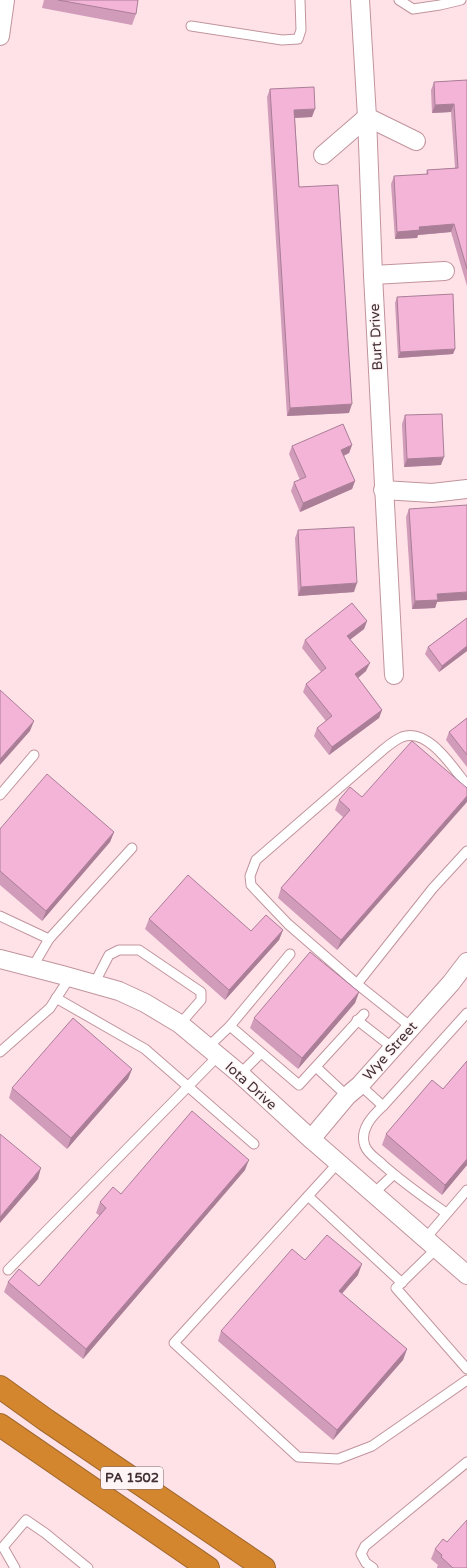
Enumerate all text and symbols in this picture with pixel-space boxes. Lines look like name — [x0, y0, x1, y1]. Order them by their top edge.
street label: Burt Drive — [366, 303, 386, 371]
street label: Wye Street — [359, 1018, 421, 1084]
street label: Iota Drive — [222, 1058, 280, 1114]
road number: PA 1502 — [101, 1467, 163, 1489]

